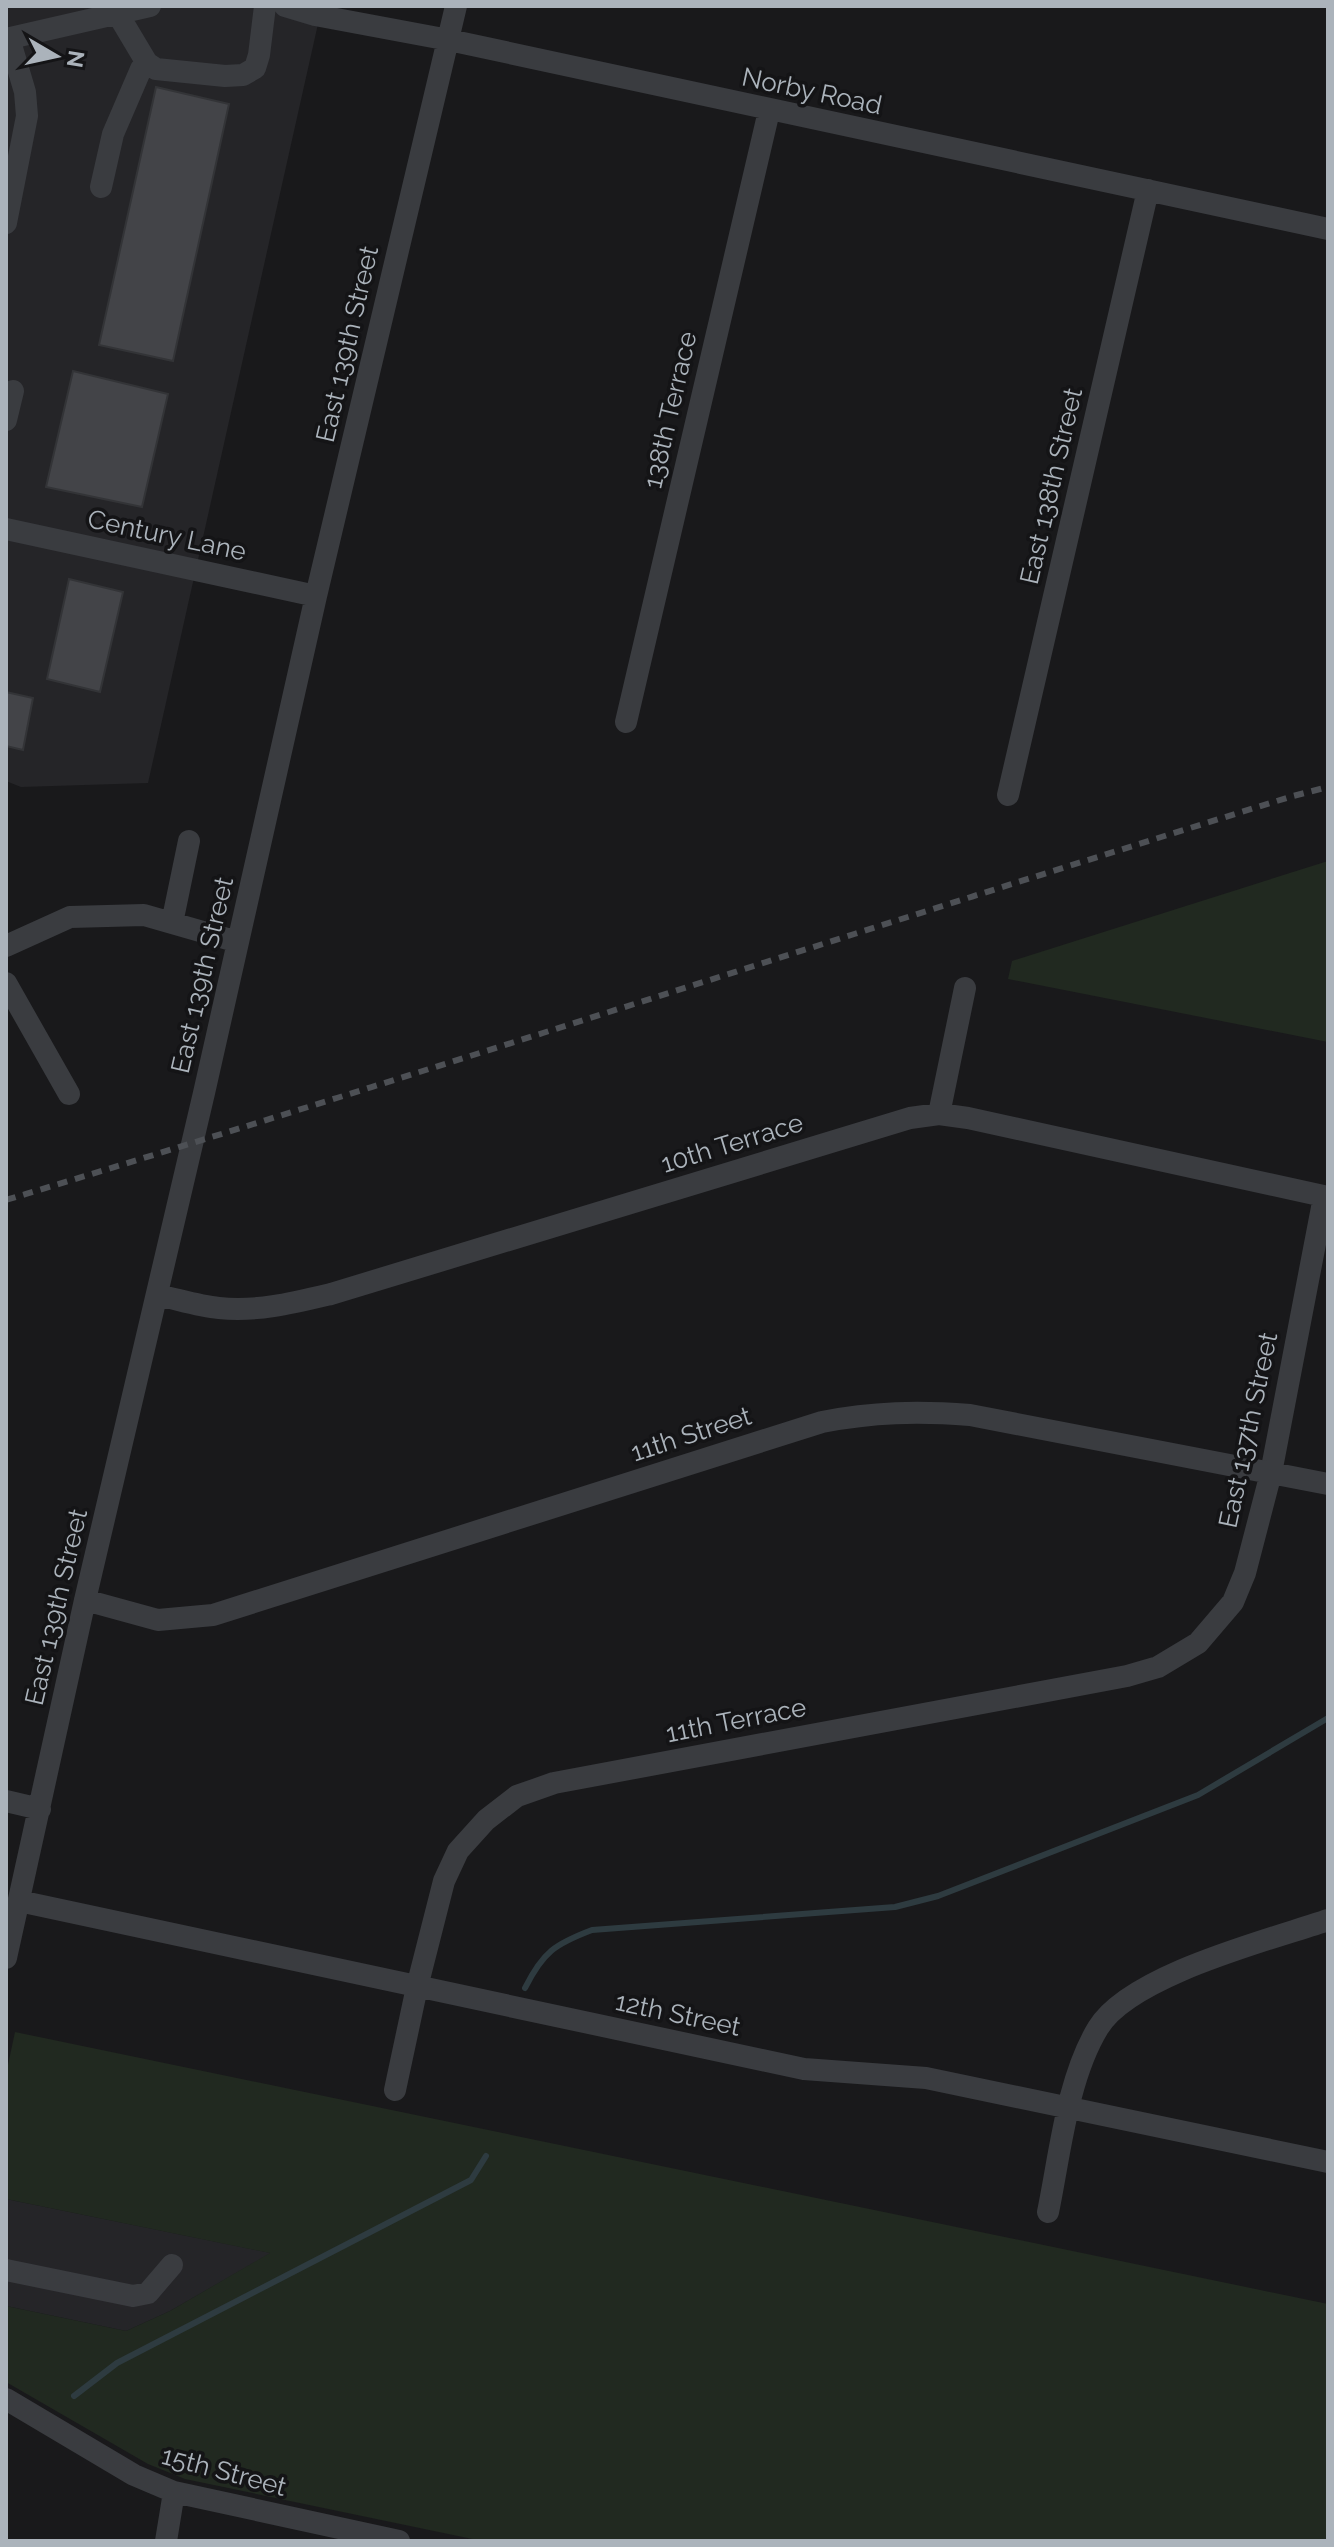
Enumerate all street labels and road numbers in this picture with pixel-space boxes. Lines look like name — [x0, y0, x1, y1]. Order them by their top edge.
street label: Norby Road — [739, 62, 885, 120]
street label: East 139th Street — [310, 243, 384, 445]
street label: 138th Terrace — [637, 329, 703, 491]
street label: East 138th Street — [1014, 385, 1088, 587]
street label: Century Lane — [85, 504, 249, 566]
street label: East 139th Street — [165, 874, 239, 1076]
street label: 10th Terrace — [657, 1107, 807, 1179]
street label: East 137th Street — [1213, 1329, 1283, 1531]
street label: 11th Street — [627, 1400, 755, 1468]
street label: East 139th Street — [19, 1506, 93, 1708]
street label: 11th Terrace — [663, 1692, 809, 1748]
street label: 12th Street — [613, 1986, 744, 2042]
street label: 15th Street — [158, 2440, 290, 2502]

